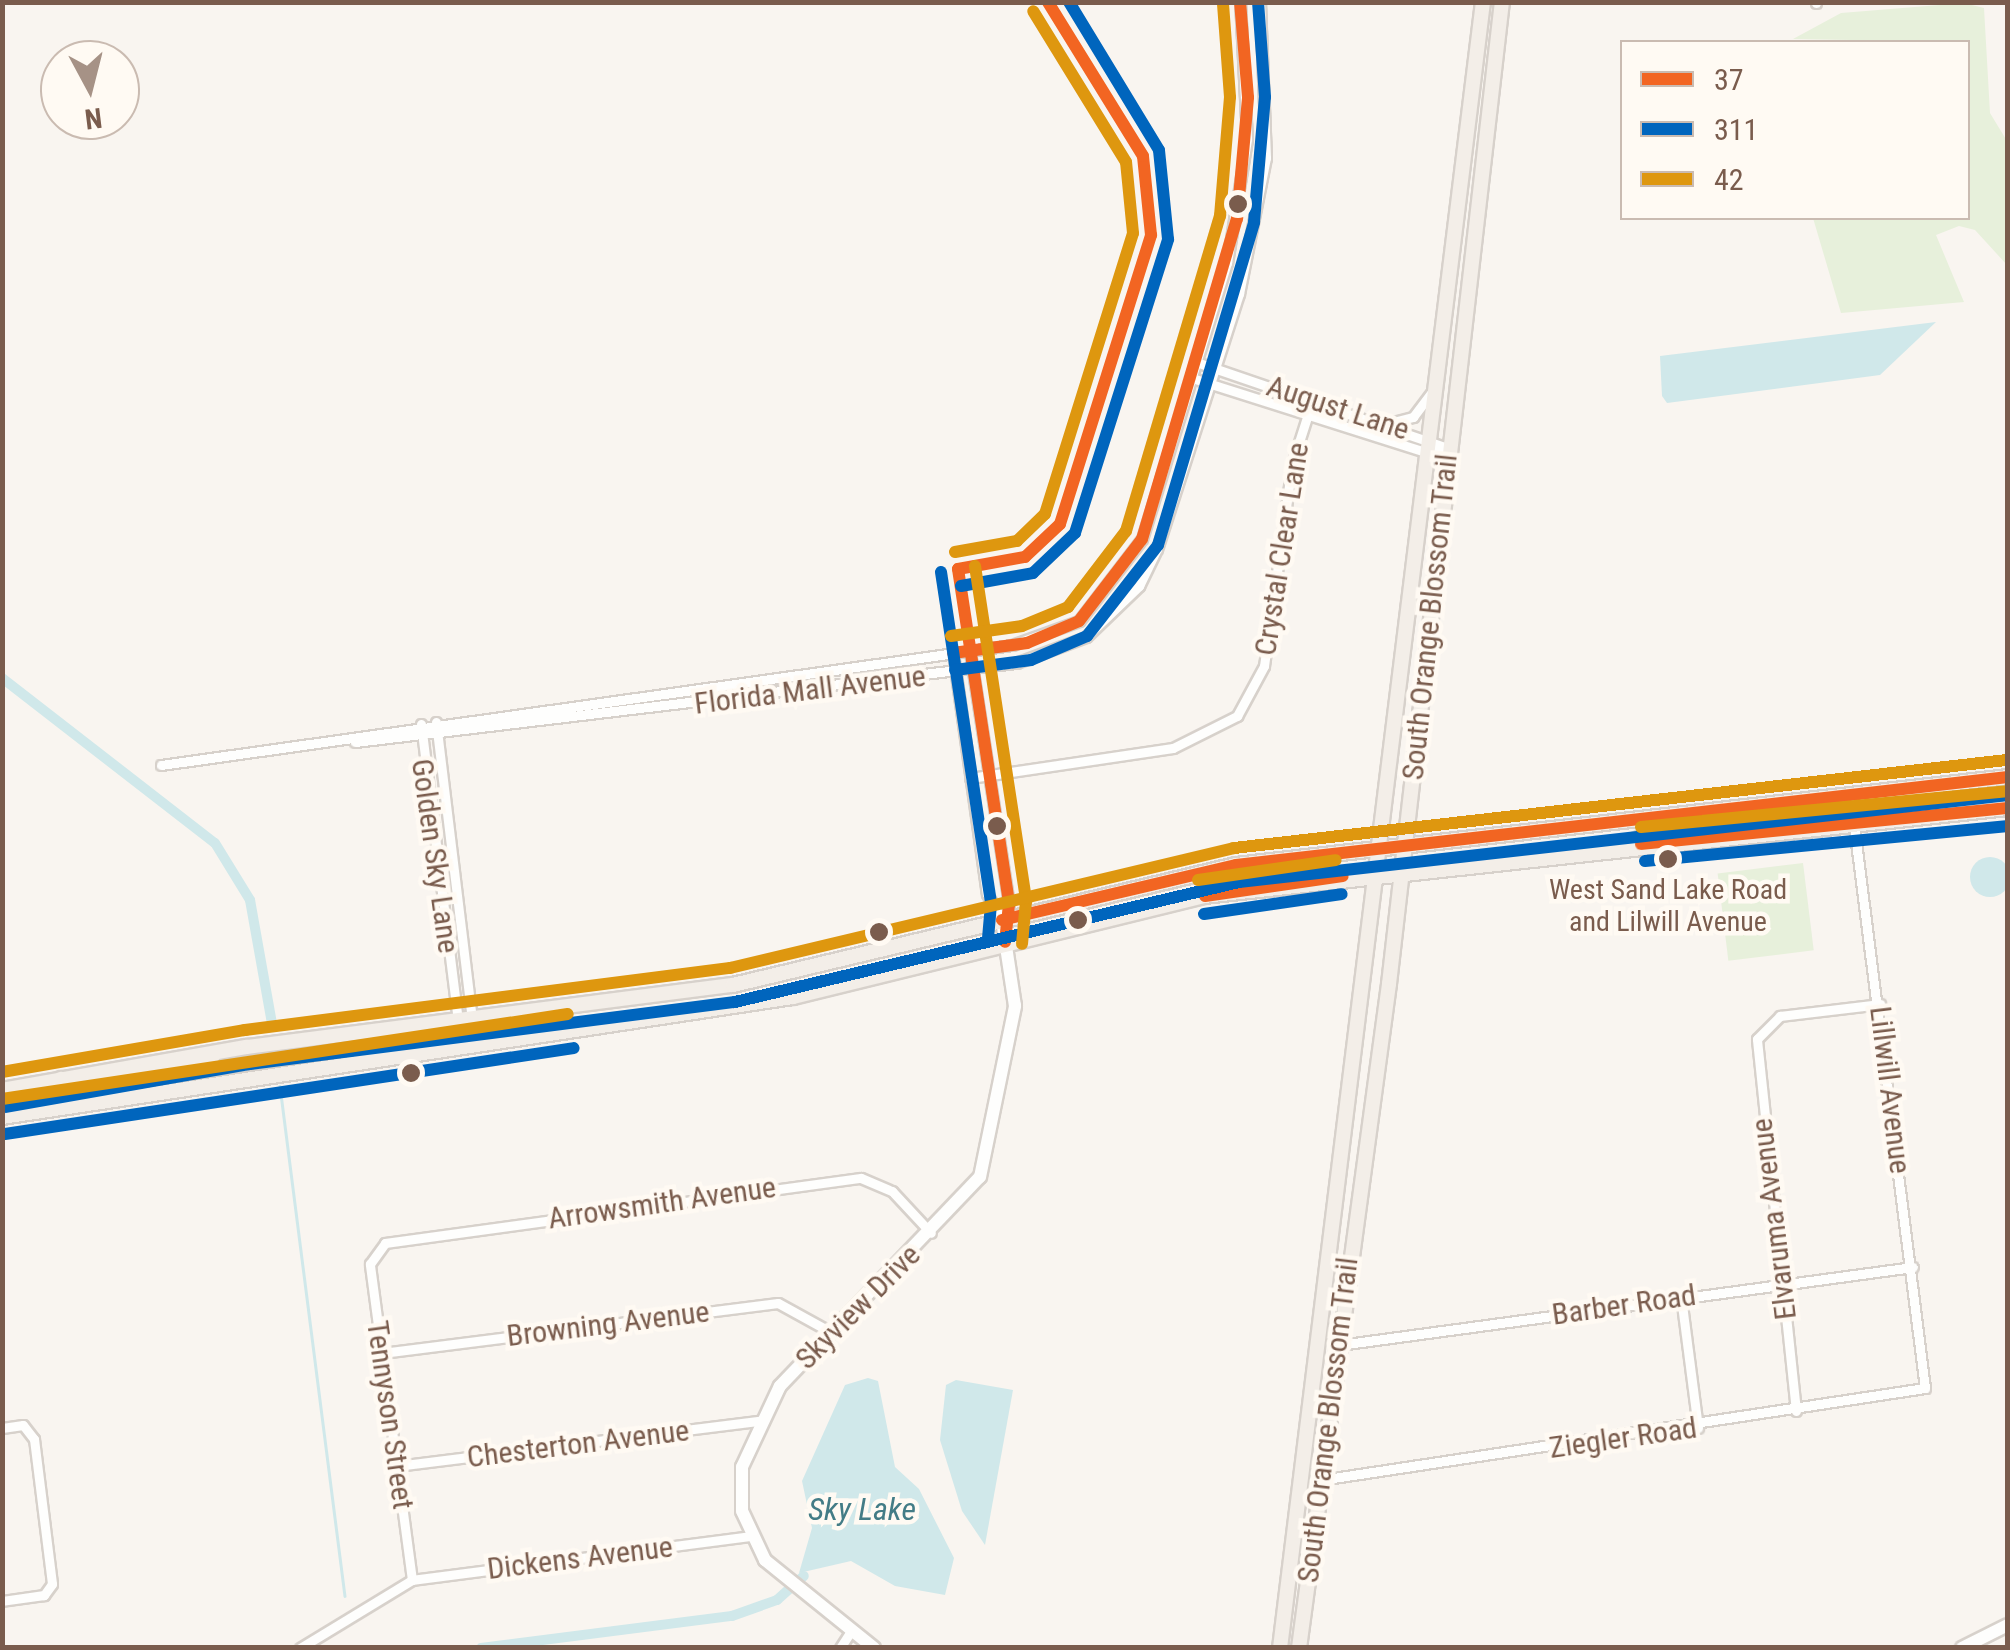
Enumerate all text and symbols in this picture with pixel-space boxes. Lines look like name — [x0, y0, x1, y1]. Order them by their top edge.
north arrow — [40, 40, 140, 140]
legend — [1620, 40, 1970, 220]
text: 37 — [1714, 62, 1744, 97]
text: N — [83, 101, 104, 136]
text: 311 — [1714, 112, 1758, 147]
text: 42 — [1714, 162, 1744, 197]
unlabelled marker — [1228, 194, 1248, 214]
street label: August Lane — [1262, 368, 1414, 448]
street label: Crystal Clear Lane — [1247, 440, 1317, 658]
street label: South Orange Blossom Trail — [1395, 452, 1465, 782]
street label: Florida Mall Avenue — [692, 658, 928, 722]
street label: Golden Sky Lane — [404, 757, 466, 955]
unlabelled marker — [987, 816, 1007, 836]
marker: West Sand Lake Road and Lilwill Avenue — [1658, 849, 1678, 869]
place label: West Sand Lake Road and Lilwill Avenue — [1549, 873, 1787, 939]
unlabelled marker — [1068, 910, 1088, 930]
unlabelled marker — [869, 922, 889, 942]
street label: Lillwill Avenue — [1862, 1004, 1918, 1176]
unlabelled marker — [401, 1063, 421, 1083]
street label: Elvaruma Avenue — [1744, 1116, 1804, 1322]
street label: Arrowsmith Avenue — [546, 1169, 778, 1237]
street label: Skyview Drive — [788, 1237, 928, 1377]
street label: South Orange Blossom Trail — [1290, 1255, 1366, 1585]
street label: Barber Road — [1550, 1277, 1698, 1333]
street label: Browning Avenue — [505, 1294, 711, 1354]
street label: Tennyson Street — [359, 1318, 421, 1512]
street label: Ziegler Road — [1547, 1410, 1699, 1466]
street label: Chesterton Avenue — [465, 1413, 691, 1475]
water label: Sky Lake — [808, 1490, 916, 1528]
street label: Dickens Avenue — [485, 1529, 675, 1587]

